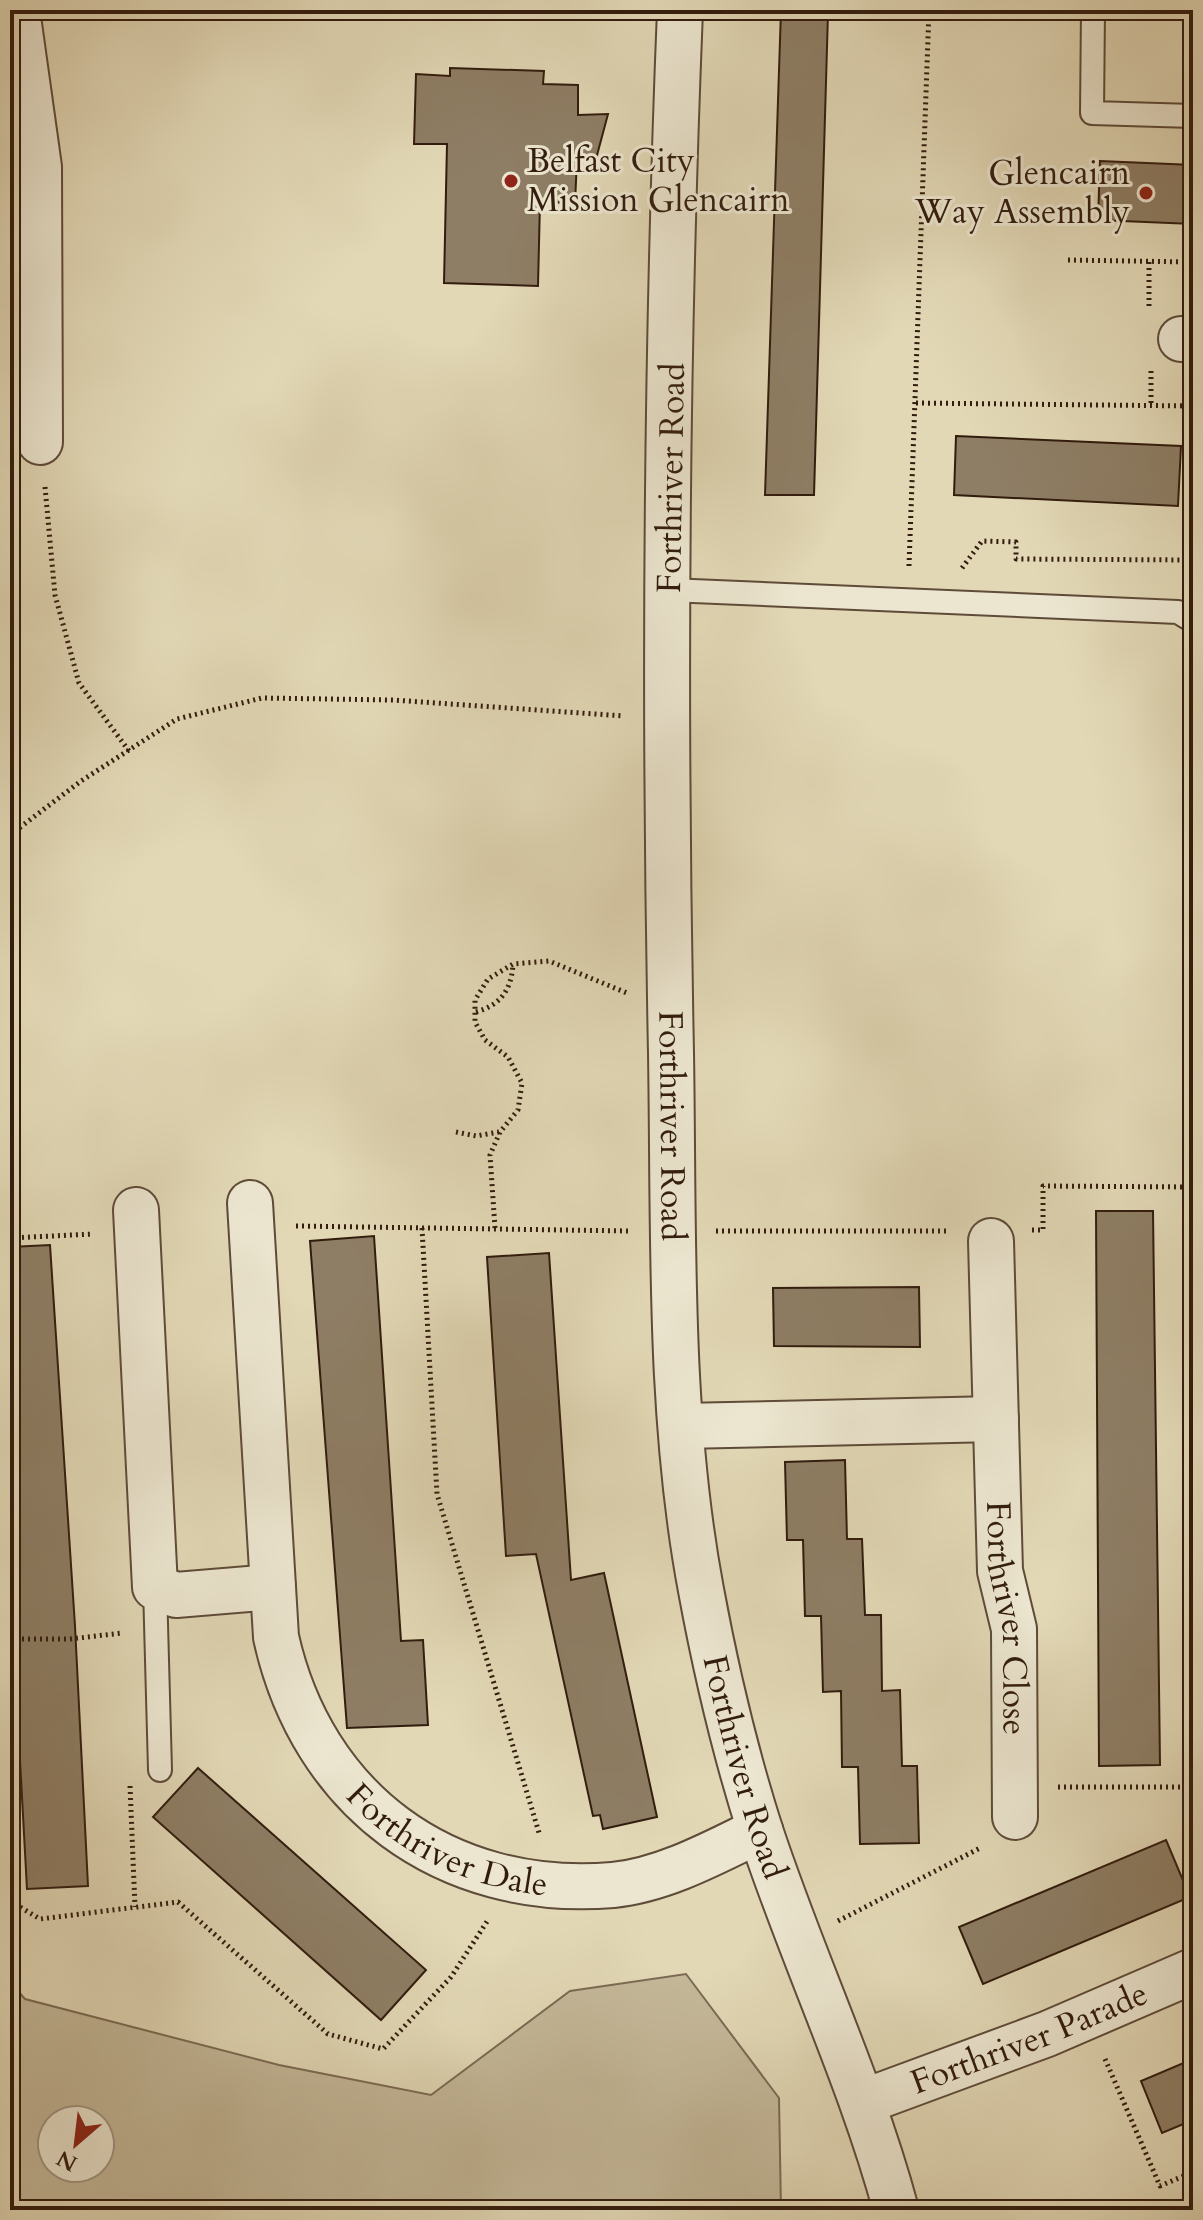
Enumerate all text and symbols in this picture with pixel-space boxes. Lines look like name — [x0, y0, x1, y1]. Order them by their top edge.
place label: Belfast City Mission Glencairn — [527, 138, 790, 223]
place label: Glencairn Way Assembly — [914, 150, 1130, 235]
marker: Belfast City Mission Glencairn — [502, 172, 520, 190]
marker: Glencairn Way Assembly — [1137, 184, 1155, 202]
street label: Forthriver Road — [646, 362, 696, 594]
street label: Forthriver Road — [647, 1010, 696, 1241]
street label: Forthriver Close — [975, 1500, 1038, 1735]
street label: Forthriver Road — [692, 1651, 798, 1885]
street label: Forthriver Dale — [336, 1773, 550, 1908]
street label: Forthriver Parade — [904, 1970, 1155, 2105]
north arrow — [36, 2104, 116, 2184]
text: N — [52, 2143, 83, 2179]

